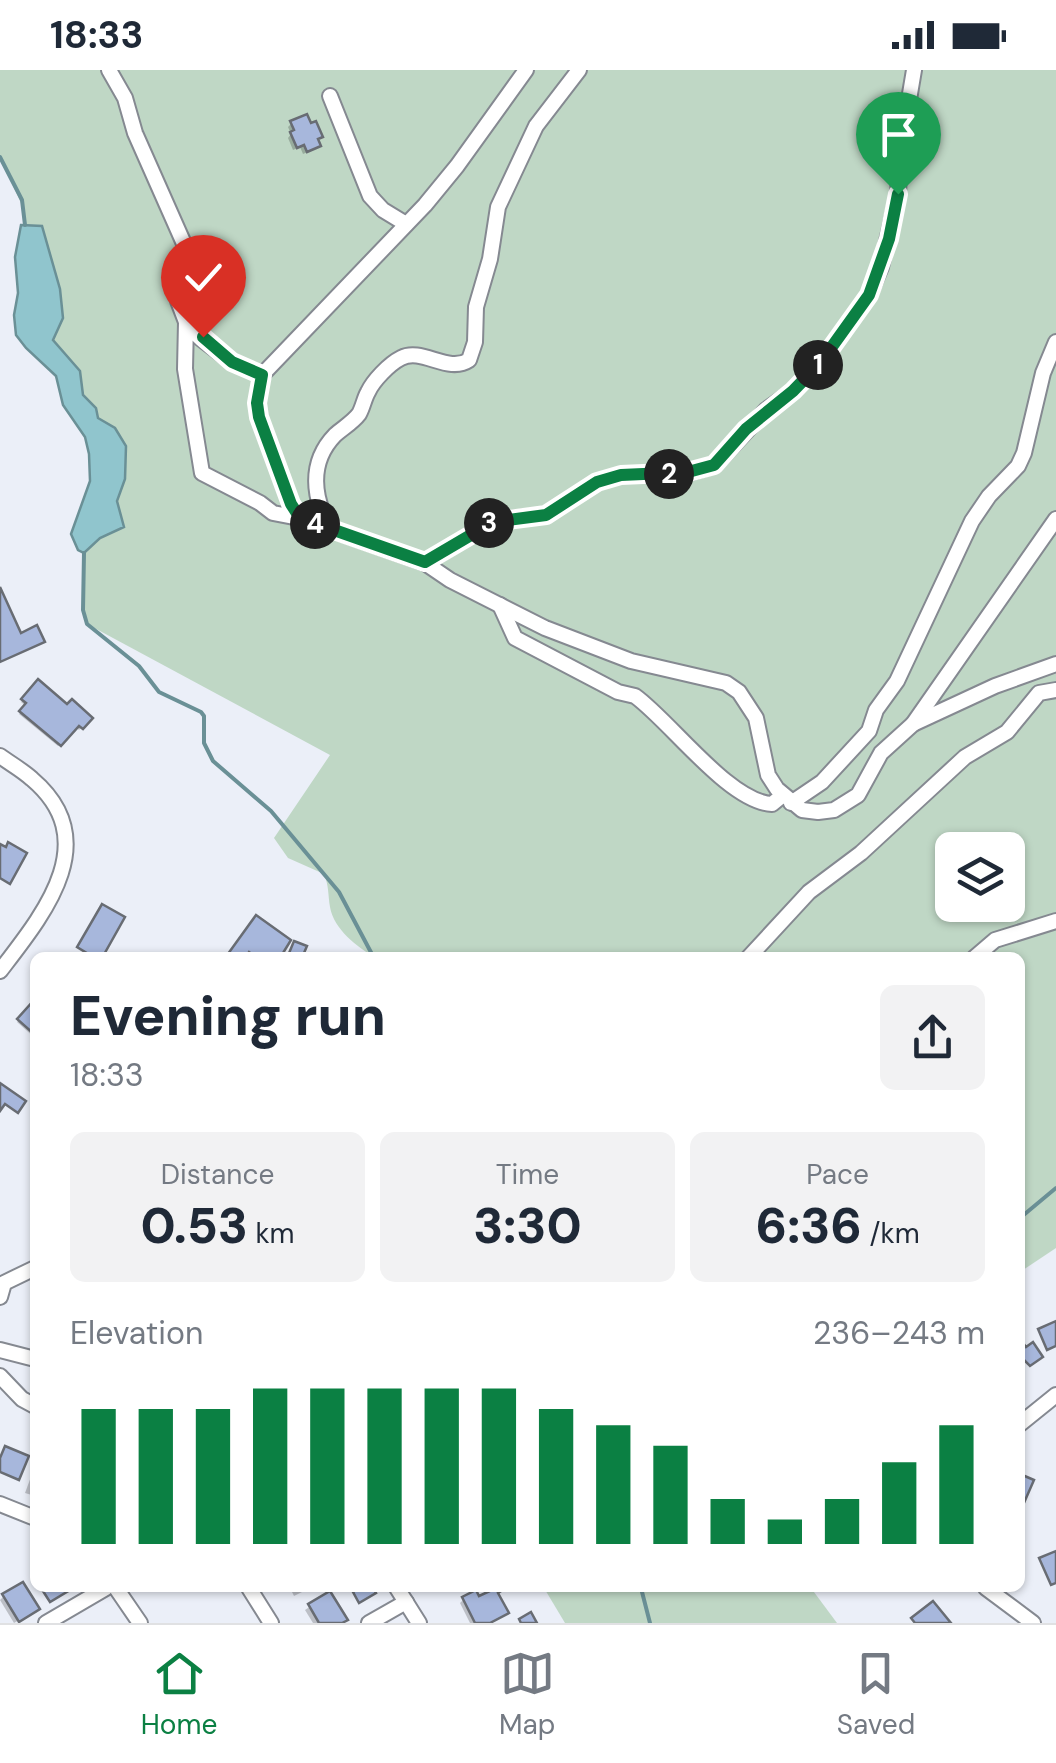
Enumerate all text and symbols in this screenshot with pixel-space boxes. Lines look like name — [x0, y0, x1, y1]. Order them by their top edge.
text: 18:33 — [50, 10, 143, 60]
pin — [856, 92, 941, 195]
icon: arrive — [871, 107, 926, 162]
pin — [161, 235, 246, 338]
icon: check — [176, 250, 231, 305]
pin: 1 — [793, 340, 843, 390]
text: 1 — [813, 346, 823, 383]
pin: 2 — [644, 449, 694, 499]
text: 2 — [661, 455, 677, 492]
pin: 3 — [464, 498, 514, 548]
pin: 4 — [290, 499, 340, 549]
text: 3 — [481, 504, 497, 541]
text: 4 — [306, 505, 324, 542]
map controls — [935, 832, 1025, 922]
button: layers — [935, 832, 1025, 922]
text: Evening run — [70, 980, 386, 1052]
button: share — [880, 985, 985, 1090]
text: 18:33 — [70, 1054, 144, 1096]
text: Distance — [161, 1156, 274, 1193]
text: Time — [496, 1156, 559, 1193]
text: Pace — [806, 1156, 869, 1193]
text: 0.53 — [140, 1193, 248, 1259]
text: 3:30 — [473, 1193, 582, 1259]
text: 6:36 — [755, 1193, 862, 1259]
text: km — [248, 1215, 295, 1252]
text: /km — [862, 1215, 920, 1252]
text: Elevation — [70, 1312, 203, 1354]
text: 236–243 m — [813, 1312, 985, 1354]
tab: Home — [141, 1646, 217, 1743]
tab: Map — [499, 1646, 555, 1743]
tab: Saved — [837, 1646, 915, 1743]

